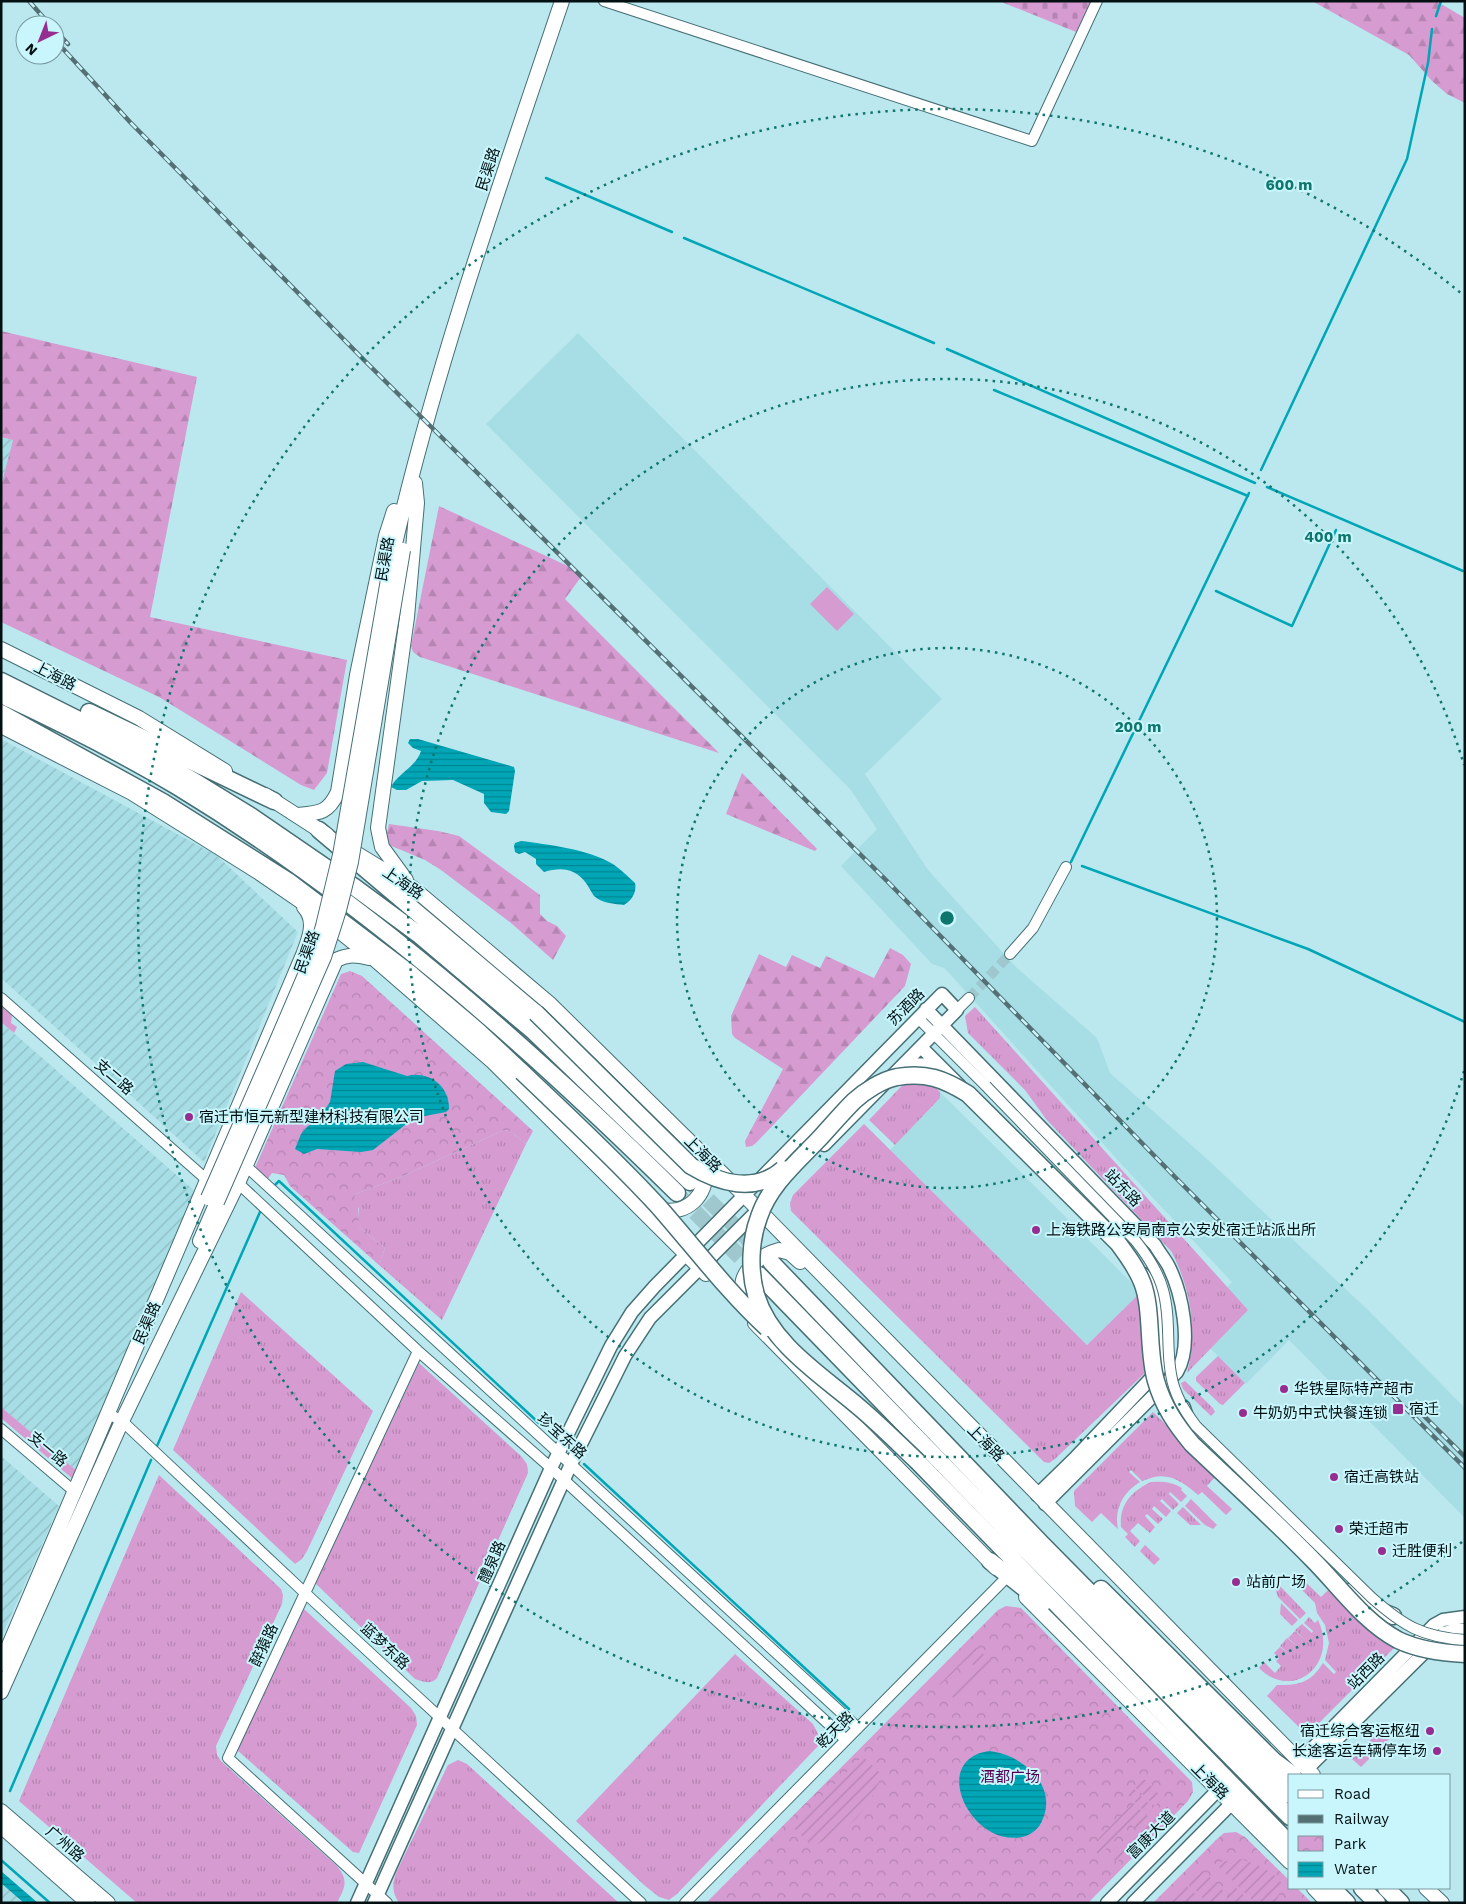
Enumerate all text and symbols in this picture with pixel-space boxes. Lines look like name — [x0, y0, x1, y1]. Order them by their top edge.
north arrow — [15, 15, 65, 65]
text: N — [22, 40, 40, 59]
street label: 民渠路 — [472, 145, 504, 193]
text: 600 m — [1266, 176, 1312, 194]
text: 400 m — [1304, 528, 1352, 546]
street label: 民渠路 — [372, 535, 398, 583]
street label: 上海路 — [31, 658, 79, 694]
text: 200 m — [1115, 718, 1161, 736]
street label: 上海路 — [379, 863, 427, 903]
centre of rings — [938, 909, 956, 927]
street label: 民渠路 — [291, 928, 323, 976]
street label: 苏酒路 — [884, 985, 928, 1029]
street label: 支二路 — [91, 1055, 137, 1099]
place label: 宿迁市恒元新型建材科技有限公司 — [199, 1108, 424, 1126]
marker: 宿迁市恒元新型建材科技有限公司 — [183, 1111, 195, 1123]
street label: 上海路 — [681, 1132, 725, 1176]
street label: 站东路 — [1101, 1166, 1145, 1210]
place label: 上海铁路公安局南京公安处宿迁站派出所 — [1046, 1221, 1316, 1239]
marker: 上海铁路公安局南京公安处宿迁站派出所 — [1030, 1224, 1042, 1236]
street label: 民渠路 — [130, 1299, 164, 1347]
place label: 华铁星际特产超市 — [1294, 1380, 1414, 1398]
marker: 华铁星际特产超市 — [1278, 1383, 1290, 1395]
place label: 宿迁 — [1409, 1400, 1439, 1418]
marker: 宿迁 — [1391, 1402, 1405, 1416]
place label: 牛奶奶中式快餐连锁 — [1253, 1404, 1388, 1422]
marker: 牛奶奶中式快餐连锁 — [1237, 1407, 1249, 1419]
street label: 珍宝东路 — [534, 1409, 590, 1463]
street label: 上海路 — [964, 1421, 1008, 1465]
street label: 支一路 — [25, 1428, 71, 1470]
place label: 宿迁高铁站 — [1344, 1468, 1419, 1486]
marker: 宿迁高铁站 — [1328, 1471, 1340, 1483]
place label: 荣迁超市 — [1349, 1520, 1409, 1538]
marker: 荣迁超市 — [1333, 1523, 1345, 1535]
street label: 醴泉路 — [475, 1538, 509, 1586]
place label: 迁胜便利 — [1392, 1542, 1452, 1560]
marker: 迁胜便利 — [1376, 1545, 1388, 1557]
place label: 站前广场 — [1246, 1573, 1306, 1591]
marker: 站前广场 — [1230, 1576, 1242, 1588]
street label: 蓝梦东路 — [357, 1619, 413, 1673]
street label: 醉猿路 — [246, 1621, 282, 1669]
street label: 站西路 — [1344, 1649, 1388, 1693]
street label: 乾天路 — [813, 1708, 857, 1752]
place label: 宿迁综合客运枢纽 — [1300, 1722, 1420, 1740]
marker: 宿迁综合客运枢纽 — [1424, 1725, 1436, 1737]
place label: 长途客运车辆停车场 — [1292, 1742, 1427, 1760]
marker: 长途客运车辆停车场 — [1431, 1745, 1443, 1757]
street label: 上海路 — [1188, 1759, 1232, 1803]
park label: 酒都广场 — [980, 1768, 1040, 1786]
legend — [1288, 1774, 1451, 1889]
text: Road — [1334, 1785, 1371, 1803]
street label: 富康大道 — [1123, 1807, 1179, 1863]
text: Railway — [1334, 1810, 1389, 1828]
street label: 广州路 — [42, 1822, 88, 1866]
text: Park — [1334, 1835, 1367, 1853]
text: Water — [1334, 1860, 1377, 1878]

